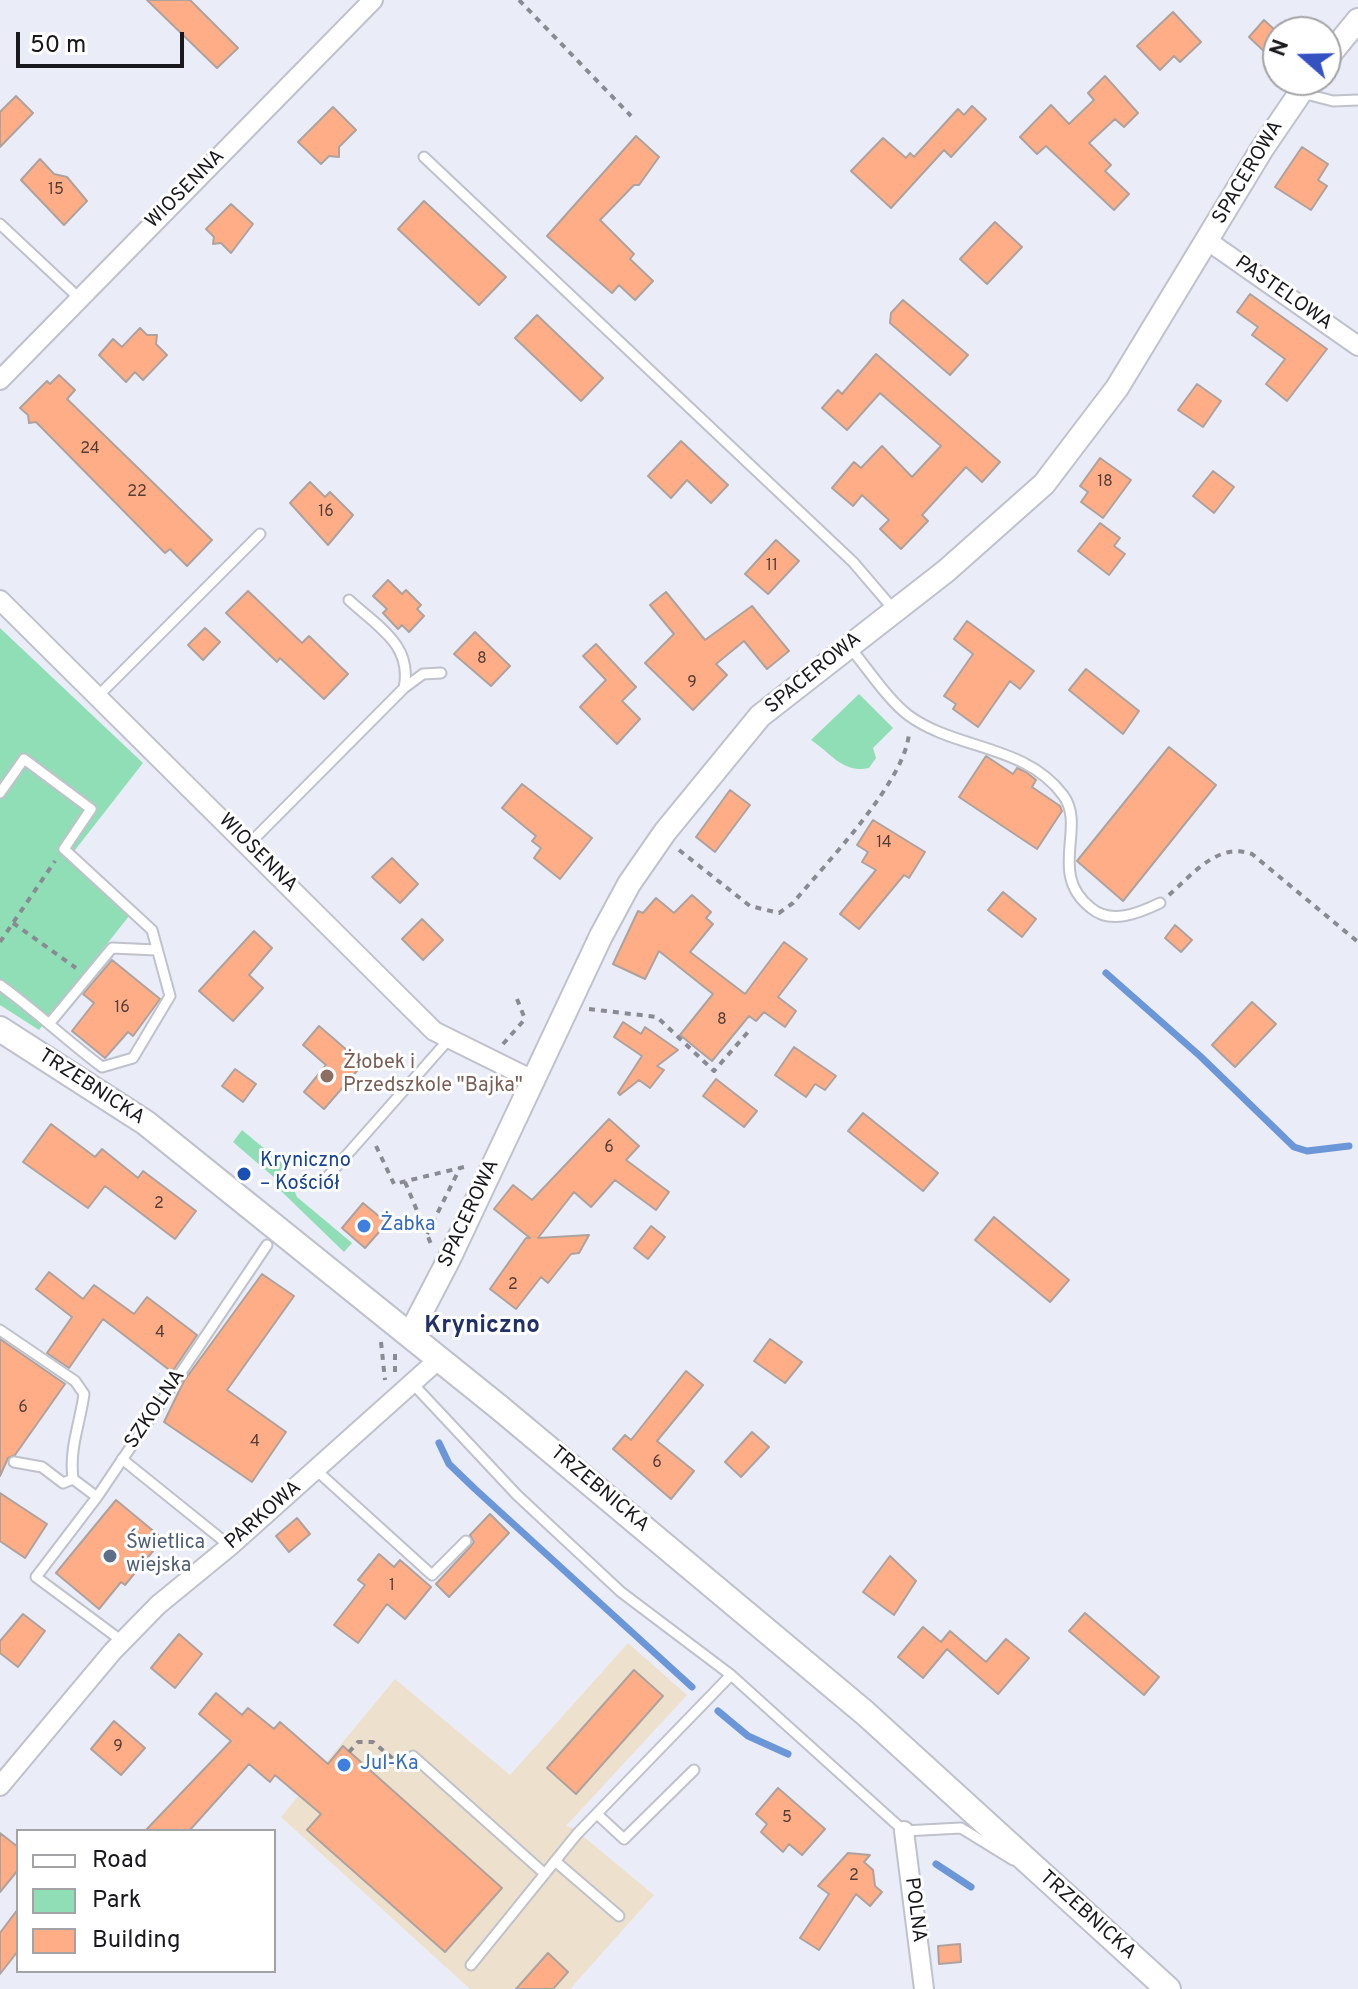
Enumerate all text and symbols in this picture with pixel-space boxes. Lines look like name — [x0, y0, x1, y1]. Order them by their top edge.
scale bar — [20, 16, 188, 66]
north arrow — [1262, 16, 1342, 96]
text: 50 m — [30, 31, 86, 61]
text: N — [1265, 36, 1296, 60]
street label: SPACEROWA — [1209, 117, 1289, 229]
street label: WIOSENNA — [141, 145, 231, 235]
house number: 15 — [48, 181, 64, 201]
street label: PASTELOWA — [1230, 252, 1336, 336]
house number: 24 — [80, 440, 100, 460]
house number: 18 — [1097, 473, 1113, 493]
house number: 22 — [127, 483, 147, 503]
house number: 16 — [318, 503, 334, 523]
house number: 11 — [766, 557, 778, 577]
street label: SPACEROWA — [761, 628, 867, 720]
house number: 8 — [477, 650, 487, 670]
house number: 9 — [687, 674, 697, 694]
street label: WIOSENNA — [212, 809, 302, 899]
house number: 14 — [876, 834, 892, 854]
house number: 16 — [114, 999, 130, 1019]
house number: 8 — [717, 1011, 727, 1031]
street label: TRZEBNICKA — [33, 1045, 149, 1131]
place label: Żłobek i Przedszkole "Bajka" — [343, 1052, 523, 1099]
marker: Żłobek i Przedszkole "Bajka" — [318, 1067, 336, 1085]
house number: 6 — [604, 1139, 614, 1159]
place label: Kryniczno – Kościół — [260, 1150, 351, 1197]
street label: SPACEROWA — [434, 1156, 506, 1272]
marker: Kryniczno – Kościół — [235, 1165, 253, 1183]
house number: 2 — [154, 1195, 164, 1215]
place label: Żabka — [380, 1214, 435, 1238]
marker: Żabka — [355, 1217, 373, 1235]
house number: 2 — [508, 1276, 518, 1296]
district label: Kryniczno — [424, 1313, 540, 1341]
house number: 4 — [155, 1324, 165, 1344]
street label: SZKOLNA — [121, 1366, 191, 1454]
house number: 6 — [18, 1399, 28, 1419]
house number: 4 — [250, 1433, 260, 1453]
street label: TRZEBNICKA — [545, 1442, 653, 1538]
house number: 6 — [652, 1454, 662, 1474]
street label: PARKOWA — [221, 1476, 307, 1556]
place label: Świetlica wiejska — [126, 1532, 205, 1579]
marker: Świetlica wiejska — [101, 1547, 119, 1565]
house number: 1 — [389, 1577, 395, 1597]
house number: 9 — [113, 1738, 123, 1758]
place label: Jul-Ka — [360, 1753, 419, 1777]
marker: Jul-Ka — [335, 1756, 353, 1774]
house number: 5 — [782, 1809, 792, 1829]
legend — [16, 1829, 276, 1973]
text: Road — [92, 1846, 148, 1876]
street label: TRZEBNICKA — [1034, 1866, 1140, 1966]
house number: 2 — [849, 1867, 859, 1887]
street label: POLNA — [898, 1876, 930, 1944]
text: Park — [92, 1886, 142, 1916]
text: Building — [92, 1926, 181, 1956]

